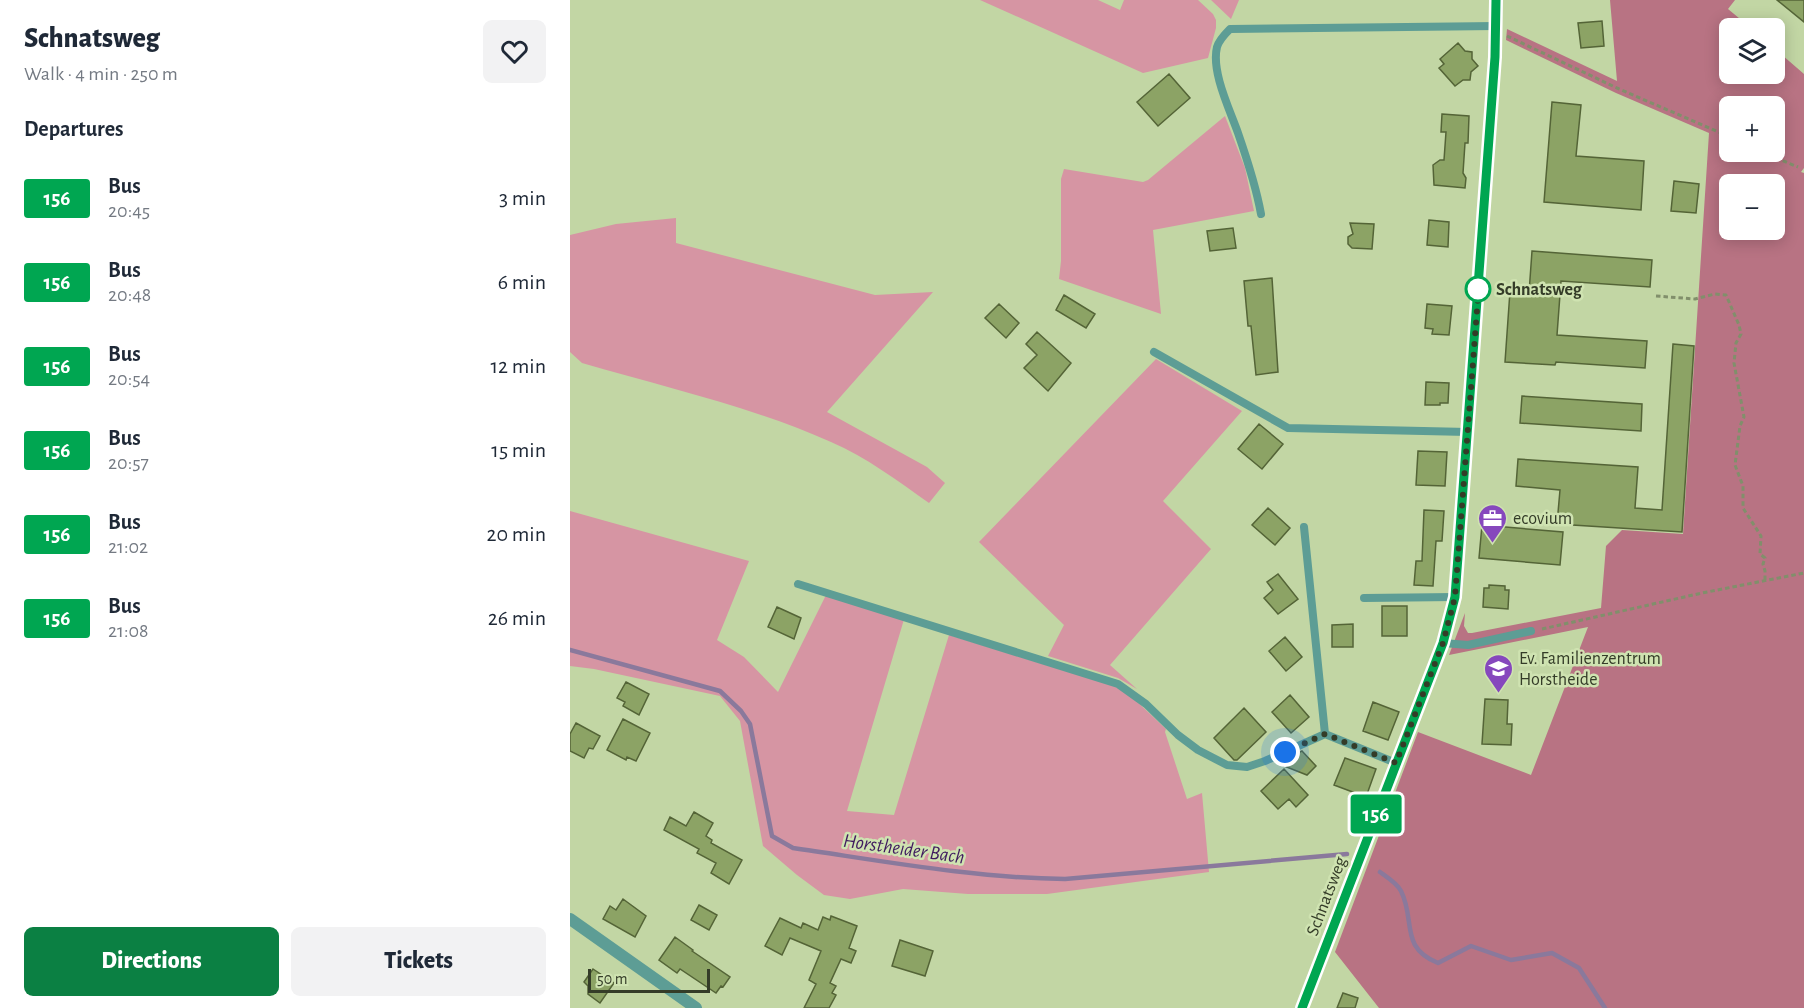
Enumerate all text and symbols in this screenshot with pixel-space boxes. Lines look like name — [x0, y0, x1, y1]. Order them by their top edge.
map controls — [1719, 18, 1785, 240]
button: layers — [1719, 18, 1785, 84]
button: heart — [483, 20, 546, 83]
text: Schnatsweg — [24, 25, 160, 53]
text: Walk · 4 min · 250 m — [24, 64, 178, 84]
button: + — [1719, 96, 1785, 162]
text: Departures — [24, 118, 124, 140]
button: − — [1719, 174, 1785, 240]
text: Bus — [108, 175, 141, 197]
text: 3 min — [499, 187, 546, 209]
text: 156 — [44, 188, 70, 209]
text: 20:45 — [108, 201, 150, 221]
text: Bus — [108, 259, 141, 281]
text: 6 min — [498, 271, 546, 293]
text: 156 — [44, 272, 70, 293]
marker: Schnatsweg — [1465, 276, 1491, 302]
place label: Schnatsweg — [1496, 281, 1583, 299]
text: 20:48 — [108, 285, 151, 305]
text: Bus — [108, 343, 141, 365]
text: 12 min — [491, 355, 546, 377]
text: 156 — [44, 356, 70, 377]
text: 20:54 — [108, 369, 150, 389]
text: Bus — [108, 427, 141, 449]
text: 15 min — [491, 439, 546, 461]
text: 156 — [44, 440, 70, 461]
text: 20:57 — [108, 453, 149, 473]
office icon: ecovium — [1476, 502, 1508, 544]
place label: ecovium — [1513, 510, 1572, 528]
text: Bus — [108, 511, 141, 533]
text: 20 min — [486, 523, 546, 545]
text: 156 — [44, 524, 70, 545]
text: 21:02 — [108, 537, 148, 557]
text: Bus — [108, 595, 141, 617]
text: 26 min — [488, 607, 546, 629]
text: 156 — [44, 608, 70, 629]
text: 21:08 — [108, 621, 149, 641]
place label: Ev. Familienzentrum Horstheide — [1519, 650, 1661, 689]
school or university icon: Ev. Familienzentrum Horstheide — [1482, 652, 1514, 694]
your location — [1270, 737, 1300, 767]
line badge: 156 — [1342, 794, 1410, 834]
text: 156 — [1363, 804, 1389, 825]
water label: Horstheider Bach — [842, 831, 966, 867]
street label: Schnatsweg — [1304, 854, 1350, 938]
button: Directions — [24, 927, 279, 996]
button: Tickets — [291, 927, 546, 996]
scale bar — [588, 966, 710, 994]
text: 50 m — [597, 971, 628, 987]

